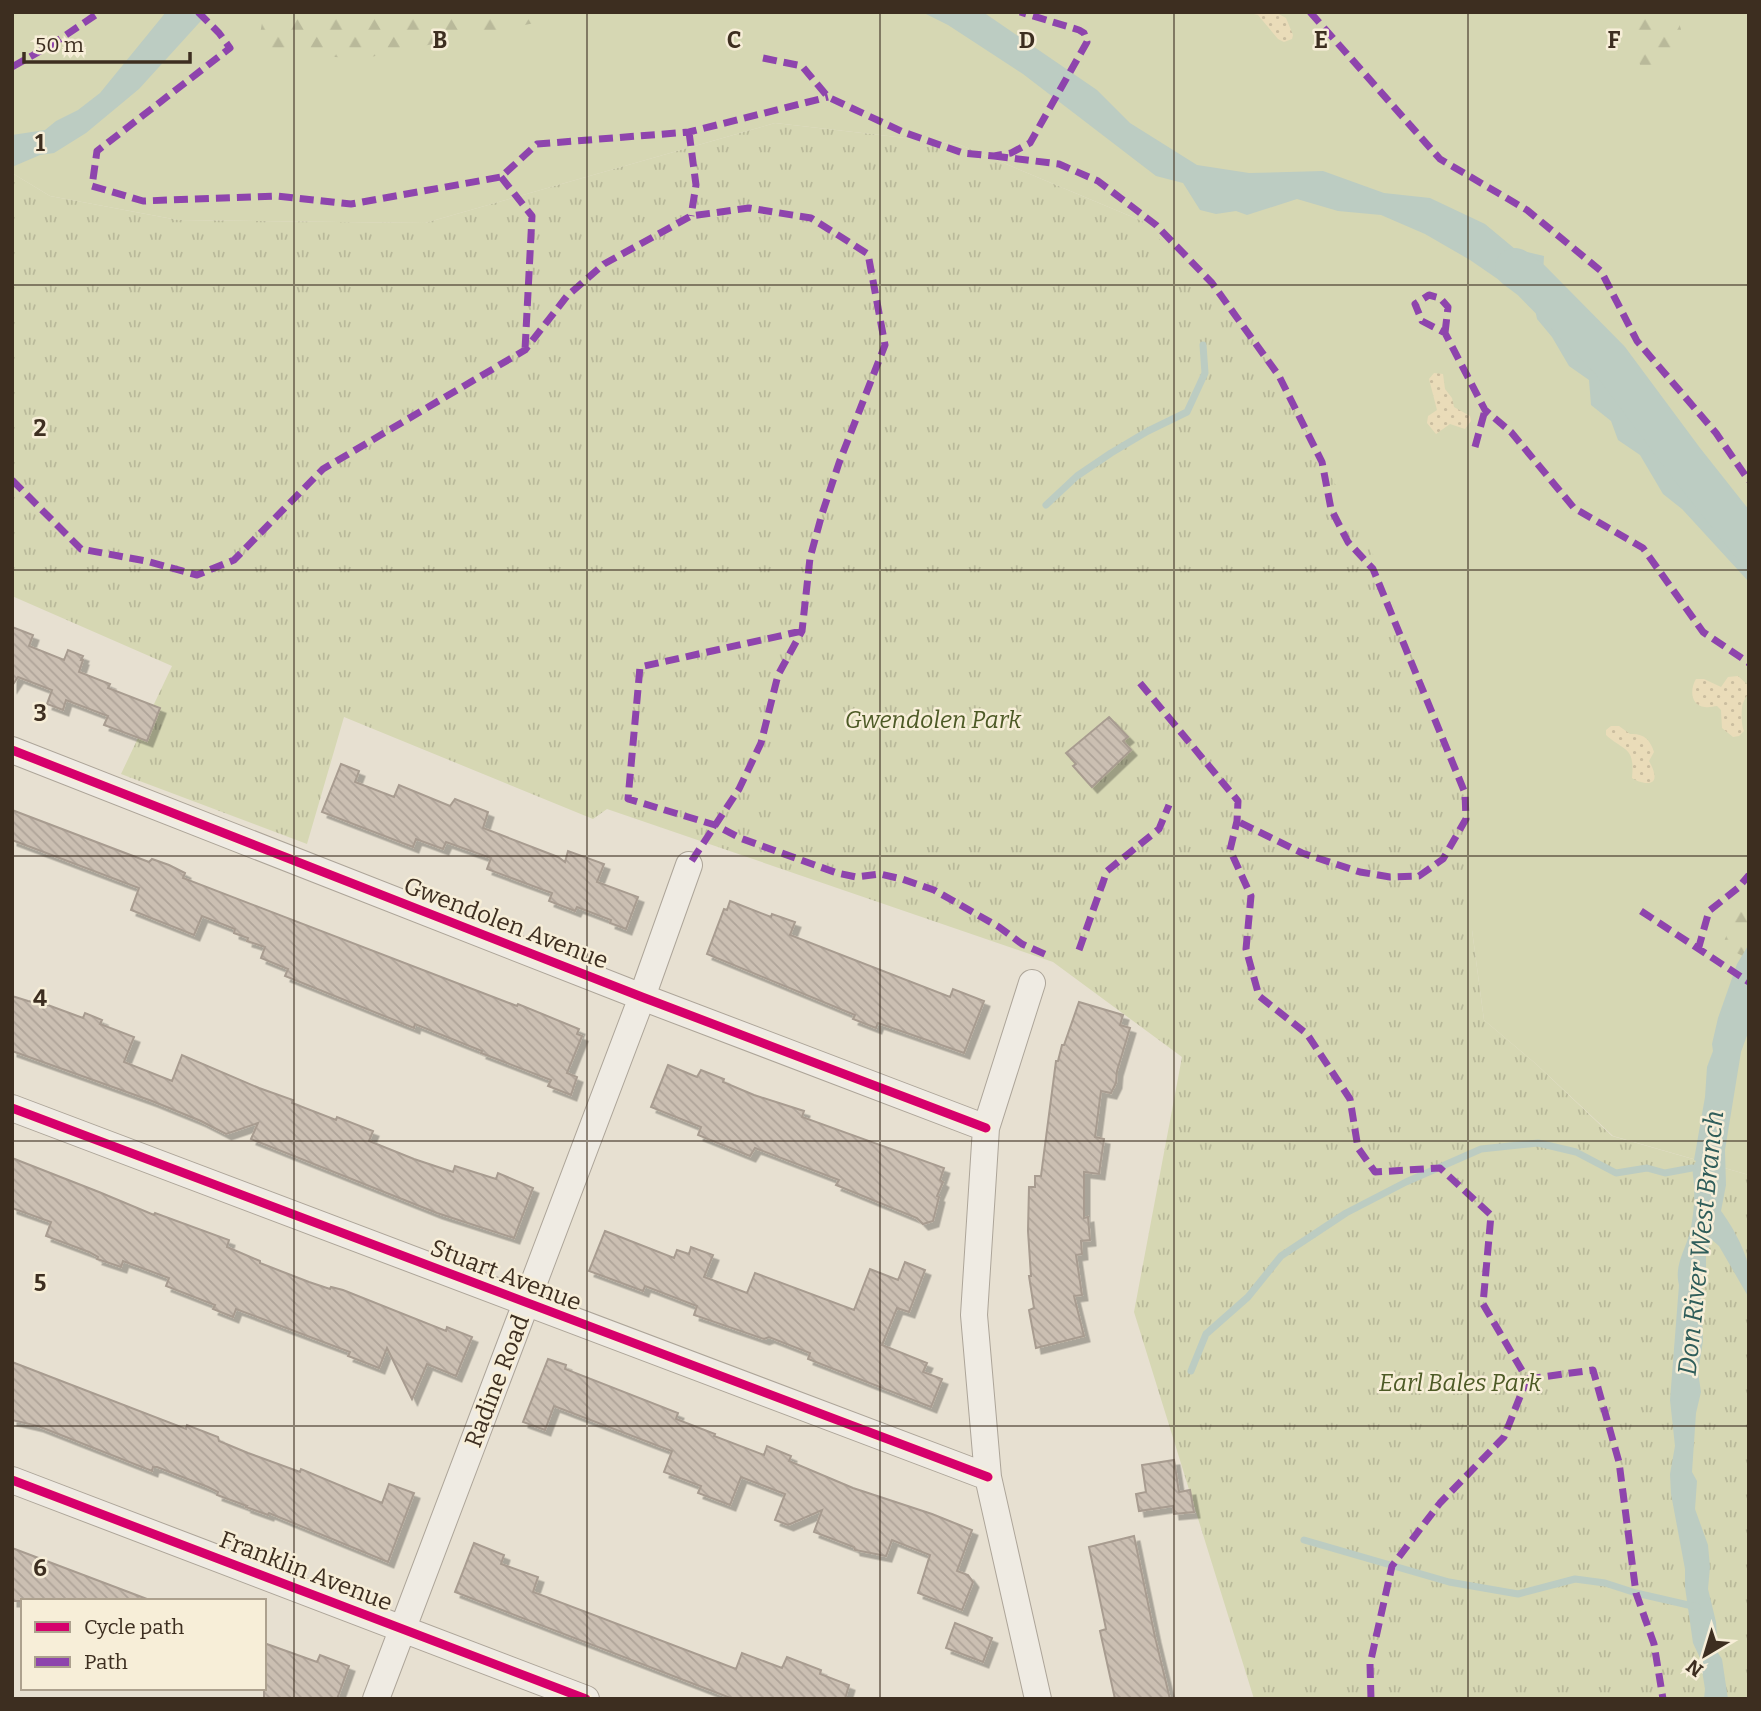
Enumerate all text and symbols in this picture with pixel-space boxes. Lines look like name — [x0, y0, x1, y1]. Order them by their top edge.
scale bar — [24, 21, 191, 65]
text: B — [433, 26, 447, 54]
text: C — [727, 26, 741, 54]
text: D — [1019, 26, 1035, 54]
text: E — [1314, 26, 1328, 54]
text: F — [1608, 26, 1621, 54]
text: 50 m — [35, 32, 84, 58]
text: 1 — [35, 129, 45, 157]
text: 2 — [34, 414, 47, 442]
text: 3 — [33, 699, 47, 727]
park label: Gwendolen Park — [845, 706, 1022, 734]
street label: Gwendolen Avenue — [400, 871, 612, 975]
text: 4 — [33, 984, 47, 1012]
water label: Don River West Branch — [1672, 1109, 1730, 1377]
street label: Stuart Avenue — [427, 1233, 585, 1317]
text: 5 — [34, 1269, 46, 1297]
street label: Radine Road — [459, 1311, 535, 1451]
park label: Earl Bales Park — [1379, 1369, 1542, 1397]
street label: Franklin Avenue — [216, 1525, 396, 1617]
text: 6 — [33, 1554, 47, 1582]
legend — [21, 1599, 266, 1690]
text: Cycle path — [84, 1614, 184, 1640]
north arrow — [1670, 1620, 1740, 1690]
text: Path — [84, 1649, 128, 1675]
text: N — [1682, 1654, 1708, 1682]

